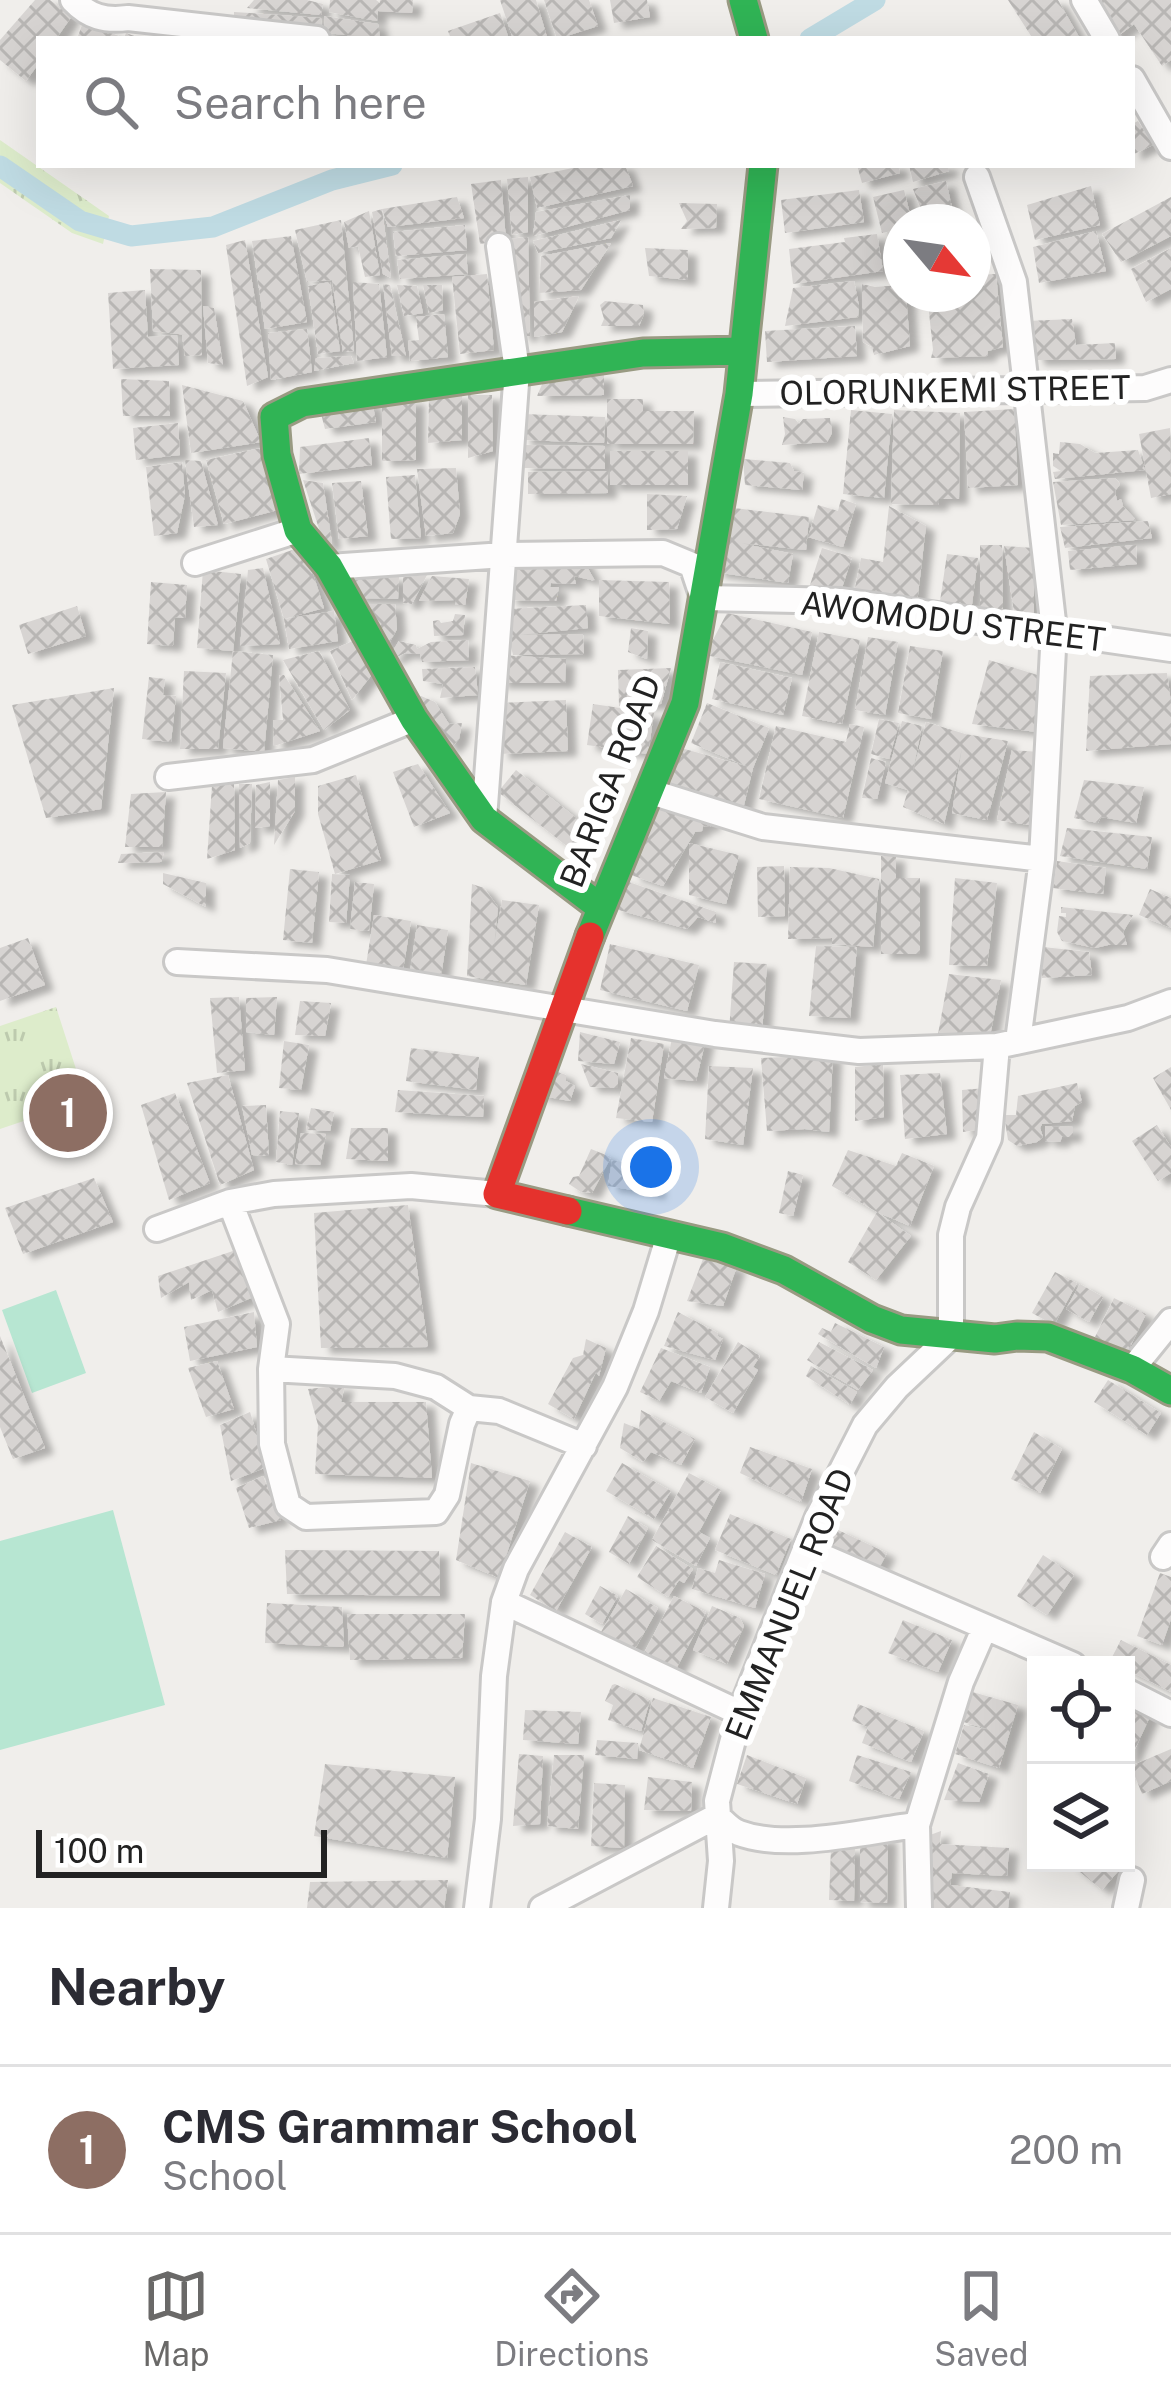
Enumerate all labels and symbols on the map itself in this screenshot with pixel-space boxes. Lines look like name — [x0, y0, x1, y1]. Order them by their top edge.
north arrow — [883, 204, 991, 312]
street label: OLORUNKEMI STREET — [779, 368, 1131, 412]
street label: AWOMODU STREET — [798, 583, 1108, 659]
street label: BARIGA ROAD — [552, 670, 668, 892]
pin: 1 — [29, 1068, 107, 1158]
your location — [621, 1137, 681, 1197]
street label: EMMANUEL ROAD — [717, 1463, 861, 1745]
scale bar — [36, 1824, 327, 1877]

